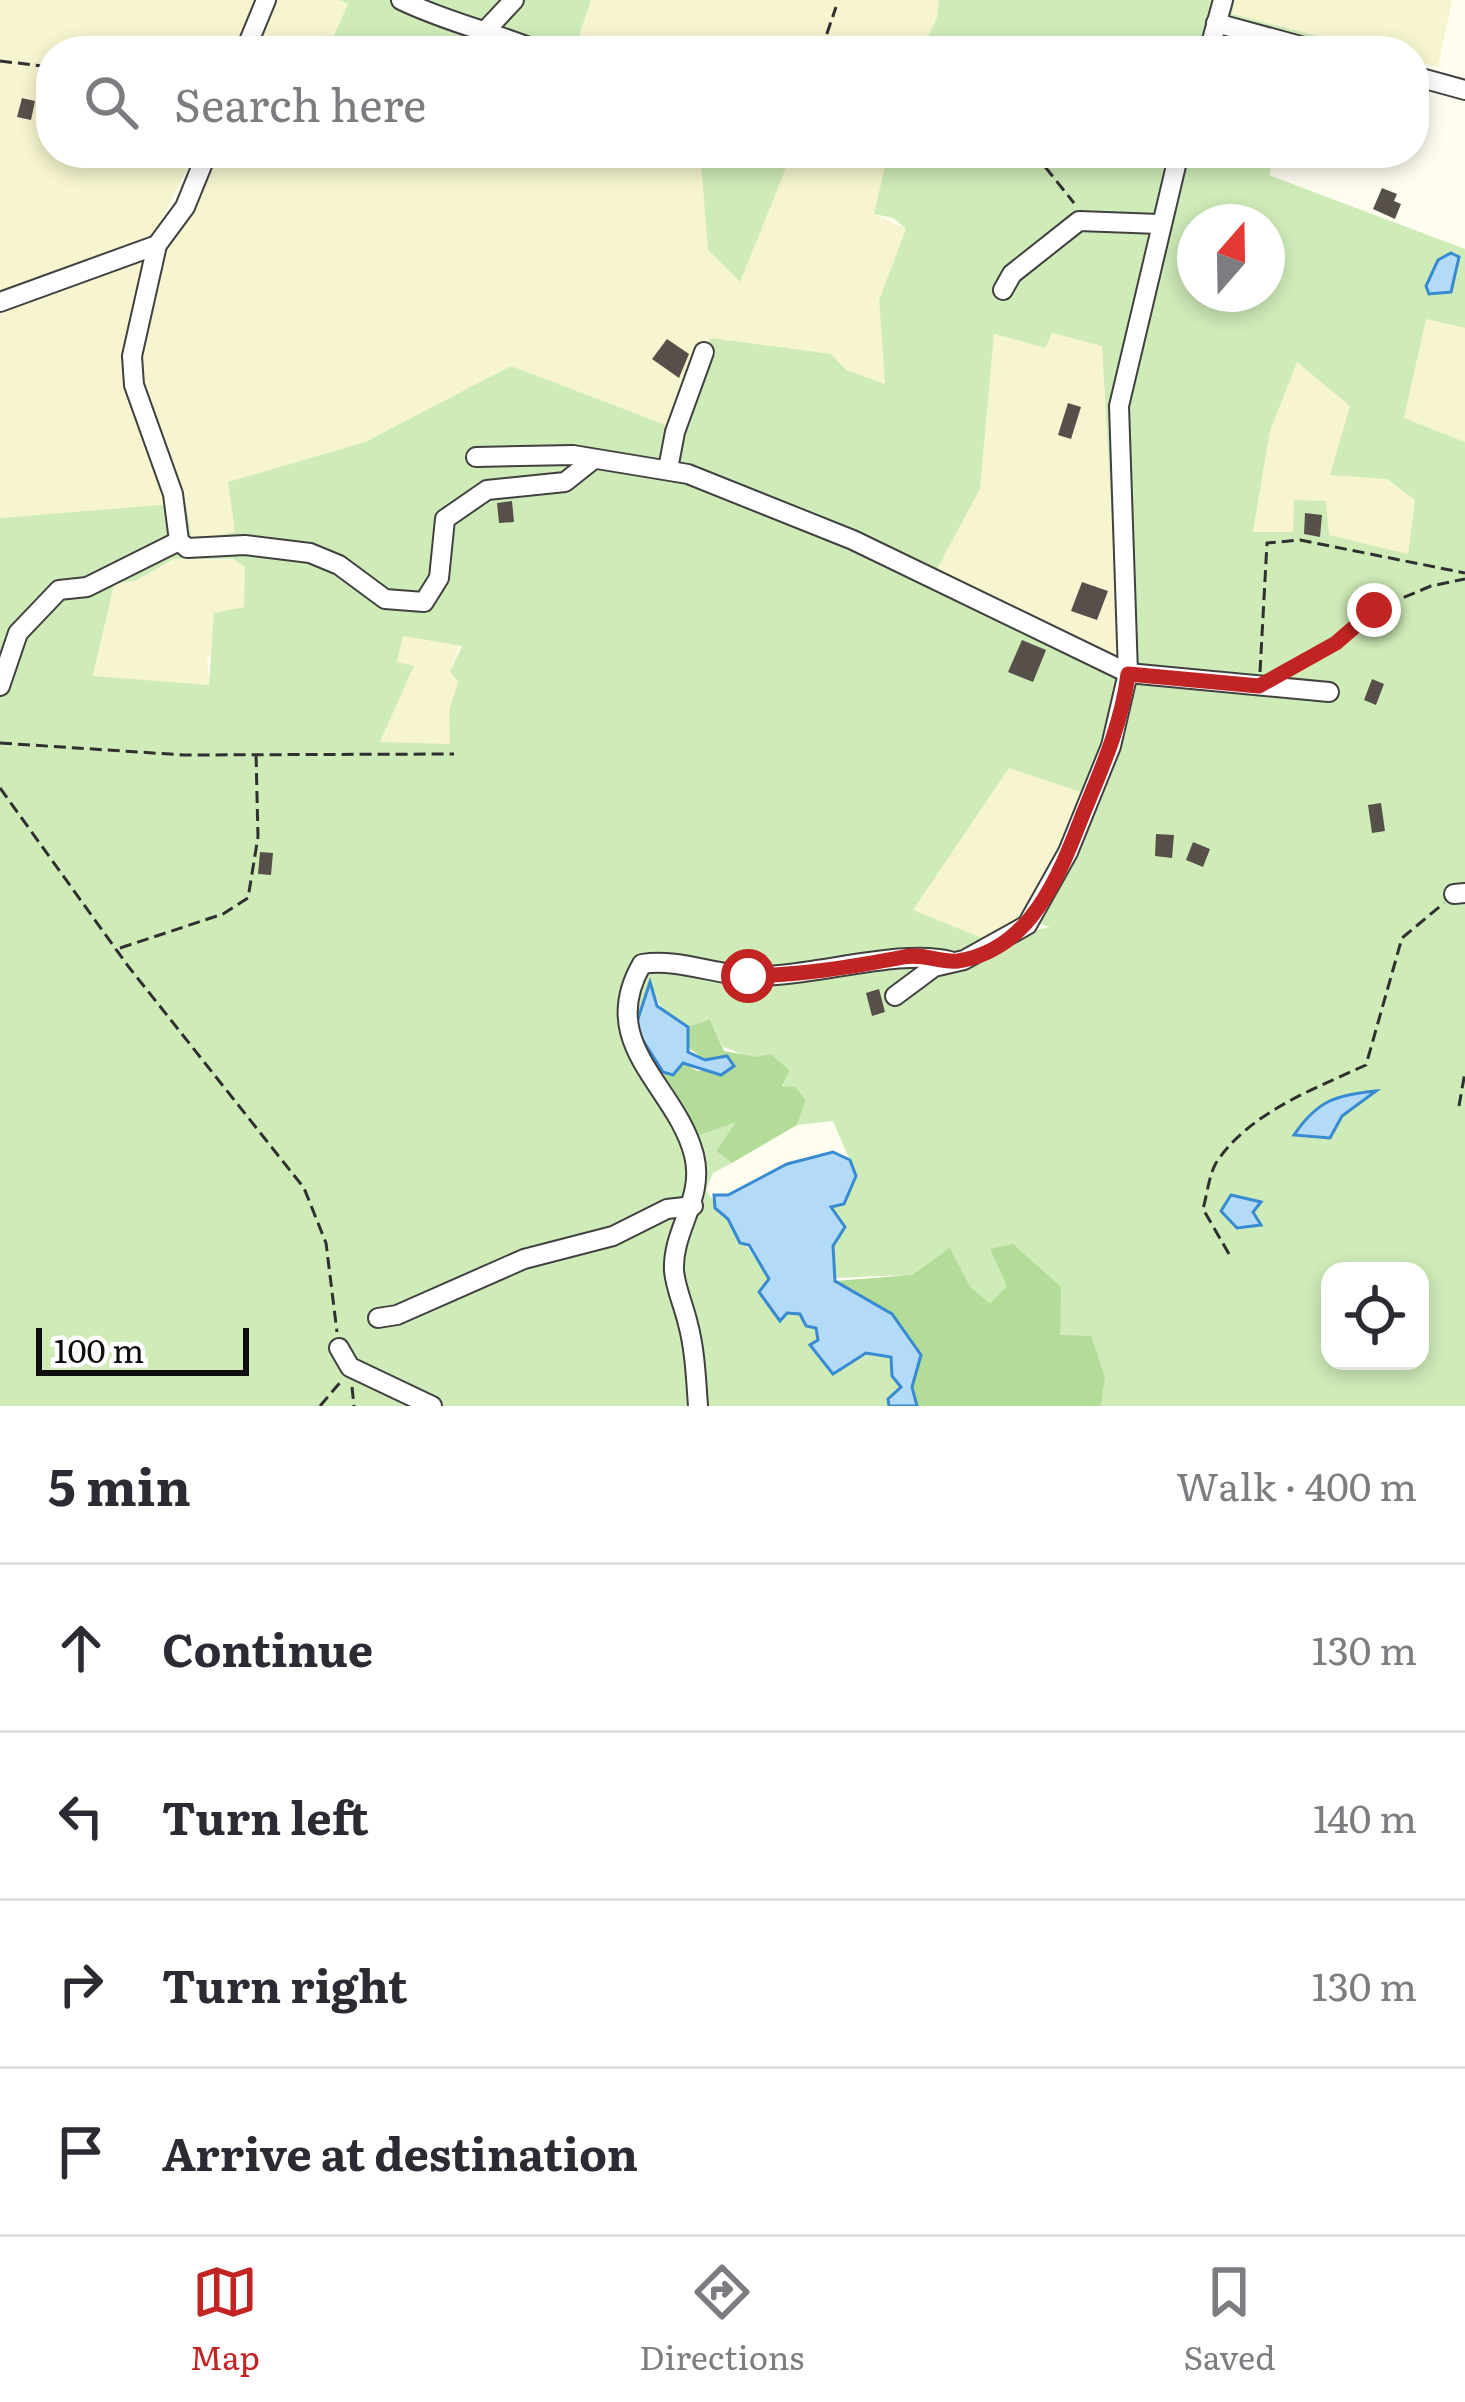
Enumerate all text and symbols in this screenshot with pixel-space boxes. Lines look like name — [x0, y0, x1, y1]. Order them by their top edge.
search box — [36, 36, 1429, 168]
icon: search — [78, 69, 144, 135]
text: Search here — [174, 69, 426, 136]
north arrow — [1177, 204, 1285, 312]
route end — [1347, 583, 1401, 637]
route start — [721, 949, 775, 1003]
map controls — [1321, 1262, 1429, 1370]
button: locate — [1321, 1262, 1429, 1370]
scale bar — [36, 1322, 249, 1375]
text: 100 m — [54, 1324, 144, 1373]
text: 5 min — [48, 1446, 191, 1522]
text: Walk · 400 m — [1176, 1455, 1417, 1513]
text: Continue — [162, 1614, 373, 1681]
icon: ahead — [48, 1615, 114, 1681]
text: 130 m — [1312, 1619, 1417, 1677]
text: Turn left — [162, 1782, 369, 1849]
icon: left — [48, 1783, 114, 1849]
text: 140 m — [1313, 1787, 1417, 1845]
text: Turn right — [162, 1950, 408, 2017]
icon: right — [48, 1951, 114, 2017]
text: 130 m — [1312, 1955, 1417, 2013]
text: Arrive at destination — [162, 2118, 638, 2185]
icon: arrive — [48, 2119, 114, 2185]
tab: Map — [190, 2259, 260, 2380]
tab: Directions — [639, 2259, 804, 2380]
tab: Saved — [1183, 2259, 1275, 2380]

